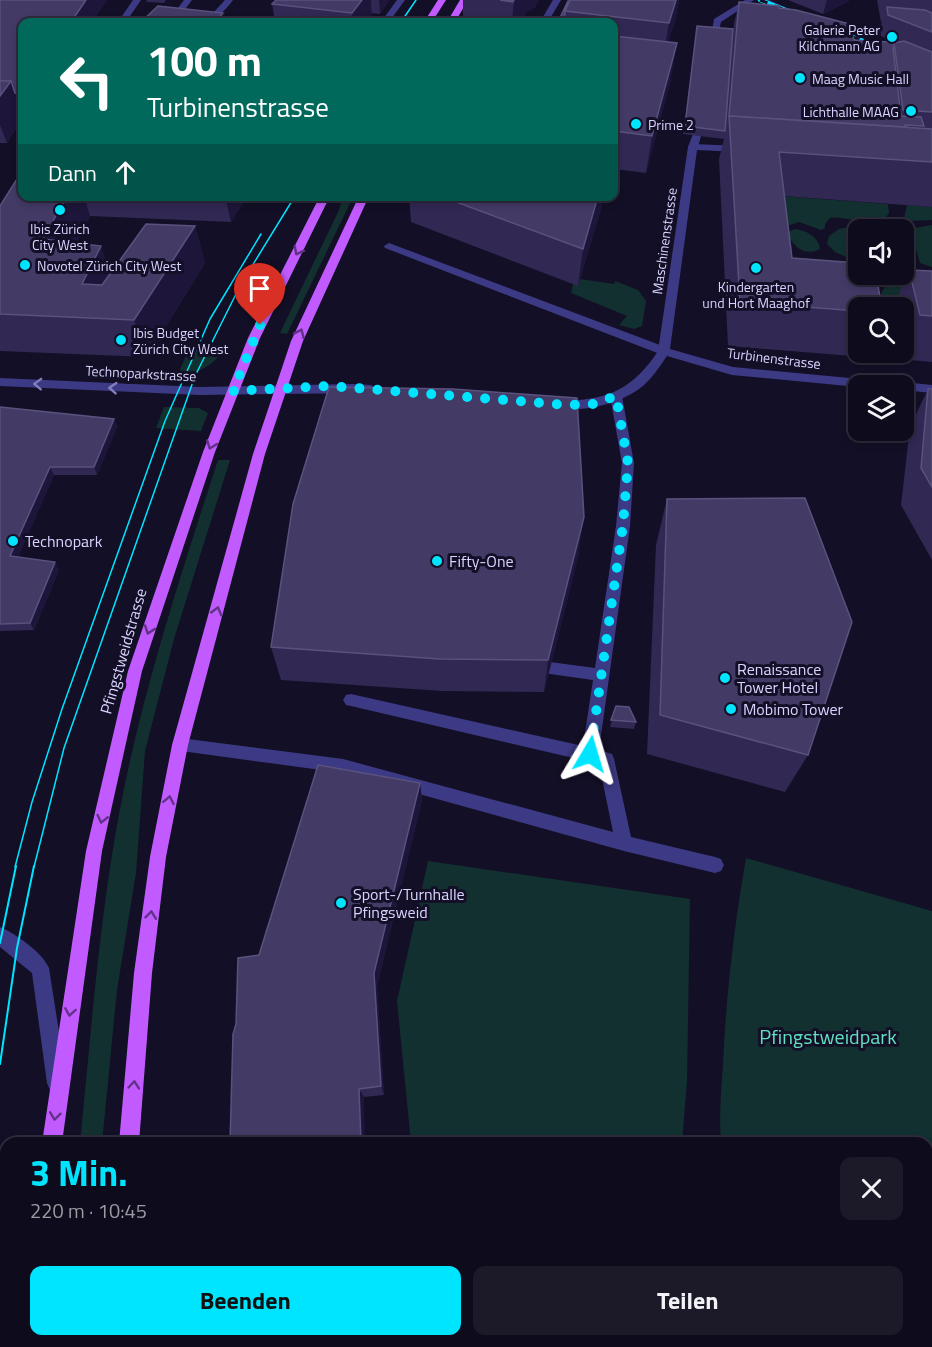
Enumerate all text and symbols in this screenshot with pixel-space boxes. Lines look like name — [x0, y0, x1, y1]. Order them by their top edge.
place label: Galerie Peter Kilchmann AG — [798, 19, 880, 56]
text: 100 m — [147, 28, 262, 92]
marker: Galerie Peter Kilchmann AG — [885, 30, 899, 44]
icon: left — [48, 42, 126, 120]
place label: Maag Music Hall — [812, 68, 909, 89]
marker: Maag Music Hall — [793, 71, 807, 85]
text: Turbinenstrasse — [147, 86, 329, 127]
place label: Lichthalle MAAG — [803, 101, 899, 122]
marker: Lichthalle MAAG — [904, 104, 918, 118]
place label: Prime 2 — [648, 114, 694, 135]
marker: Prime 2 — [629, 117, 643, 131]
text: Dann — [48, 156, 97, 190]
icon: ahead — [109, 156, 142, 189]
street label: Maschinenstrasse — [646, 186, 682, 296]
marker: Ibis Zürich City West — [53, 203, 67, 217]
place label: Ibis Zürich City West — [30, 218, 90, 255]
map controls — [848, 219, 914, 441]
button: sound — [848, 219, 914, 285]
one-way arrow — [293, 245, 305, 256]
place label: Novotel Zürich City West — [37, 255, 181, 276]
marker: Novotel Zürich City West — [18, 258, 32, 272]
marker: Kindergarten und Hort Maaghof — [749, 261, 763, 275]
pin — [234, 263, 285, 325]
icon: arrive — [243, 272, 276, 305]
place label: Kindergarten und Hort Maaghof — [702, 276, 810, 313]
button: search — [848, 297, 914, 363]
place label: Ibis Budget Zürich City West — [133, 322, 229, 359]
one-way arrow — [293, 329, 305, 340]
marker: Ibis Budget Zürich City West — [114, 333, 128, 347]
street label: Turbinenstrasse — [726, 342, 822, 374]
street label: Technoparkstrasse — [85, 360, 197, 386]
button: layers — [848, 375, 914, 441]
one-way arrow — [33, 377, 42, 390]
one-way arrow — [109, 382, 118, 395]
one-way arrow — [206, 440, 219, 450]
place label: Technopark — [25, 529, 103, 553]
marker: Technopark — [6, 534, 20, 548]
place label: Fifty-One — [449, 549, 514, 573]
marker: Fifty-One — [430, 554, 444, 568]
street label: Pfingstweidstrasse — [94, 585, 152, 717]
one-way arrow — [210, 606, 222, 616]
one-way arrow — [144, 624, 156, 635]
place label: Renaissance Tower Hotel — [737, 657, 821, 699]
marker: Renaissance Tower Hotel — [718, 671, 732, 685]
place label: Mobimo Tower — [743, 697, 844, 721]
marker: Mobimo Tower — [724, 702, 738, 716]
position arrow — [558, 722, 622, 786]
one-way arrow — [162, 795, 175, 805]
one-way arrow — [96, 814, 109, 824]
place label: Sport-/Turnhalle Pfingsweid — [353, 882, 465, 924]
marker: Sport-/Turnhalle Pfingsweid — [334, 896, 348, 910]
one-way arrow — [144, 910, 156, 919]
one-way arrow — [64, 1007, 76, 1016]
park label: Pfingstweidpark — [759, 1021, 897, 1052]
one-way arrow — [127, 1080, 140, 1089]
one-way arrow — [49, 1111, 62, 1121]
text: 3 Min. — [30, 1145, 127, 1200]
button: close — [840, 1157, 903, 1220]
text: 220 m · 10:45 — [30, 1195, 147, 1226]
button: Beenden — [30, 1266, 461, 1335]
button: Teilen — [473, 1266, 903, 1335]

